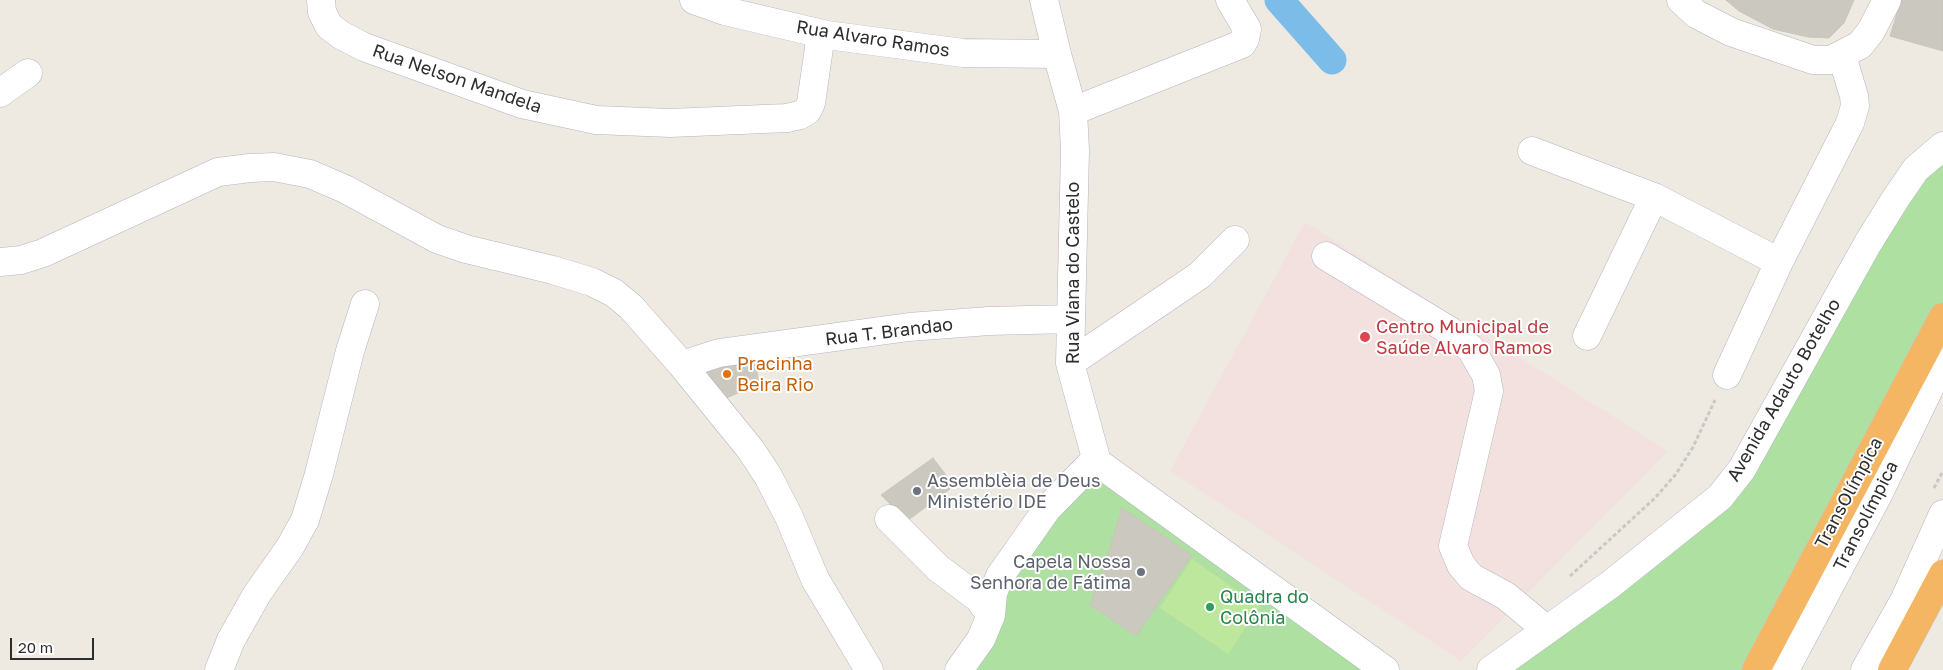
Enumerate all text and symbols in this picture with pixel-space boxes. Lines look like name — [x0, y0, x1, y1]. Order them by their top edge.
street label: Rua Alvaro Ramos — [795, 16, 951, 62]
street label: Rua Nelson Mandela — [370, 40, 544, 118]
street label: Rua Viana do Castelo — [1062, 182, 1084, 364]
street label: Avenida Adauto Botelho — [1723, 295, 1845, 485]
street label: Rua T. Brandao — [824, 313, 954, 351]
place label: Centro Municipal de Saúde Alvaro Ramos — [1376, 316, 1552, 358]
marker: Centro Municipal de Saúde Alvaro Ramos — [1358, 330, 1372, 344]
place label: Pracinha Beira Rio — [737, 353, 814, 396]
marker: Pracinha Beira Rio — [721, 368, 733, 380]
street label: TransOlímpica — [1811, 434, 1887, 552]
street label: Transolímpica — [1829, 457, 1903, 575]
place label: Assemblèia de Deus Ministério IDE — [927, 470, 1100, 512]
marker: Assemblèia de Deus Ministério IDE — [911, 485, 923, 497]
place label: Capela Nossa Senhora de Fátima — [970, 551, 1131, 594]
marker: Capela Nossa Senhora de Fátima — [1135, 566, 1147, 578]
place label: Quadra do Colônia — [1220, 586, 1309, 628]
marker: Quadra do Colônia — [1204, 601, 1216, 613]
scale bar — [12, 628, 96, 660]
text: 20 m — [18, 638, 53, 656]

